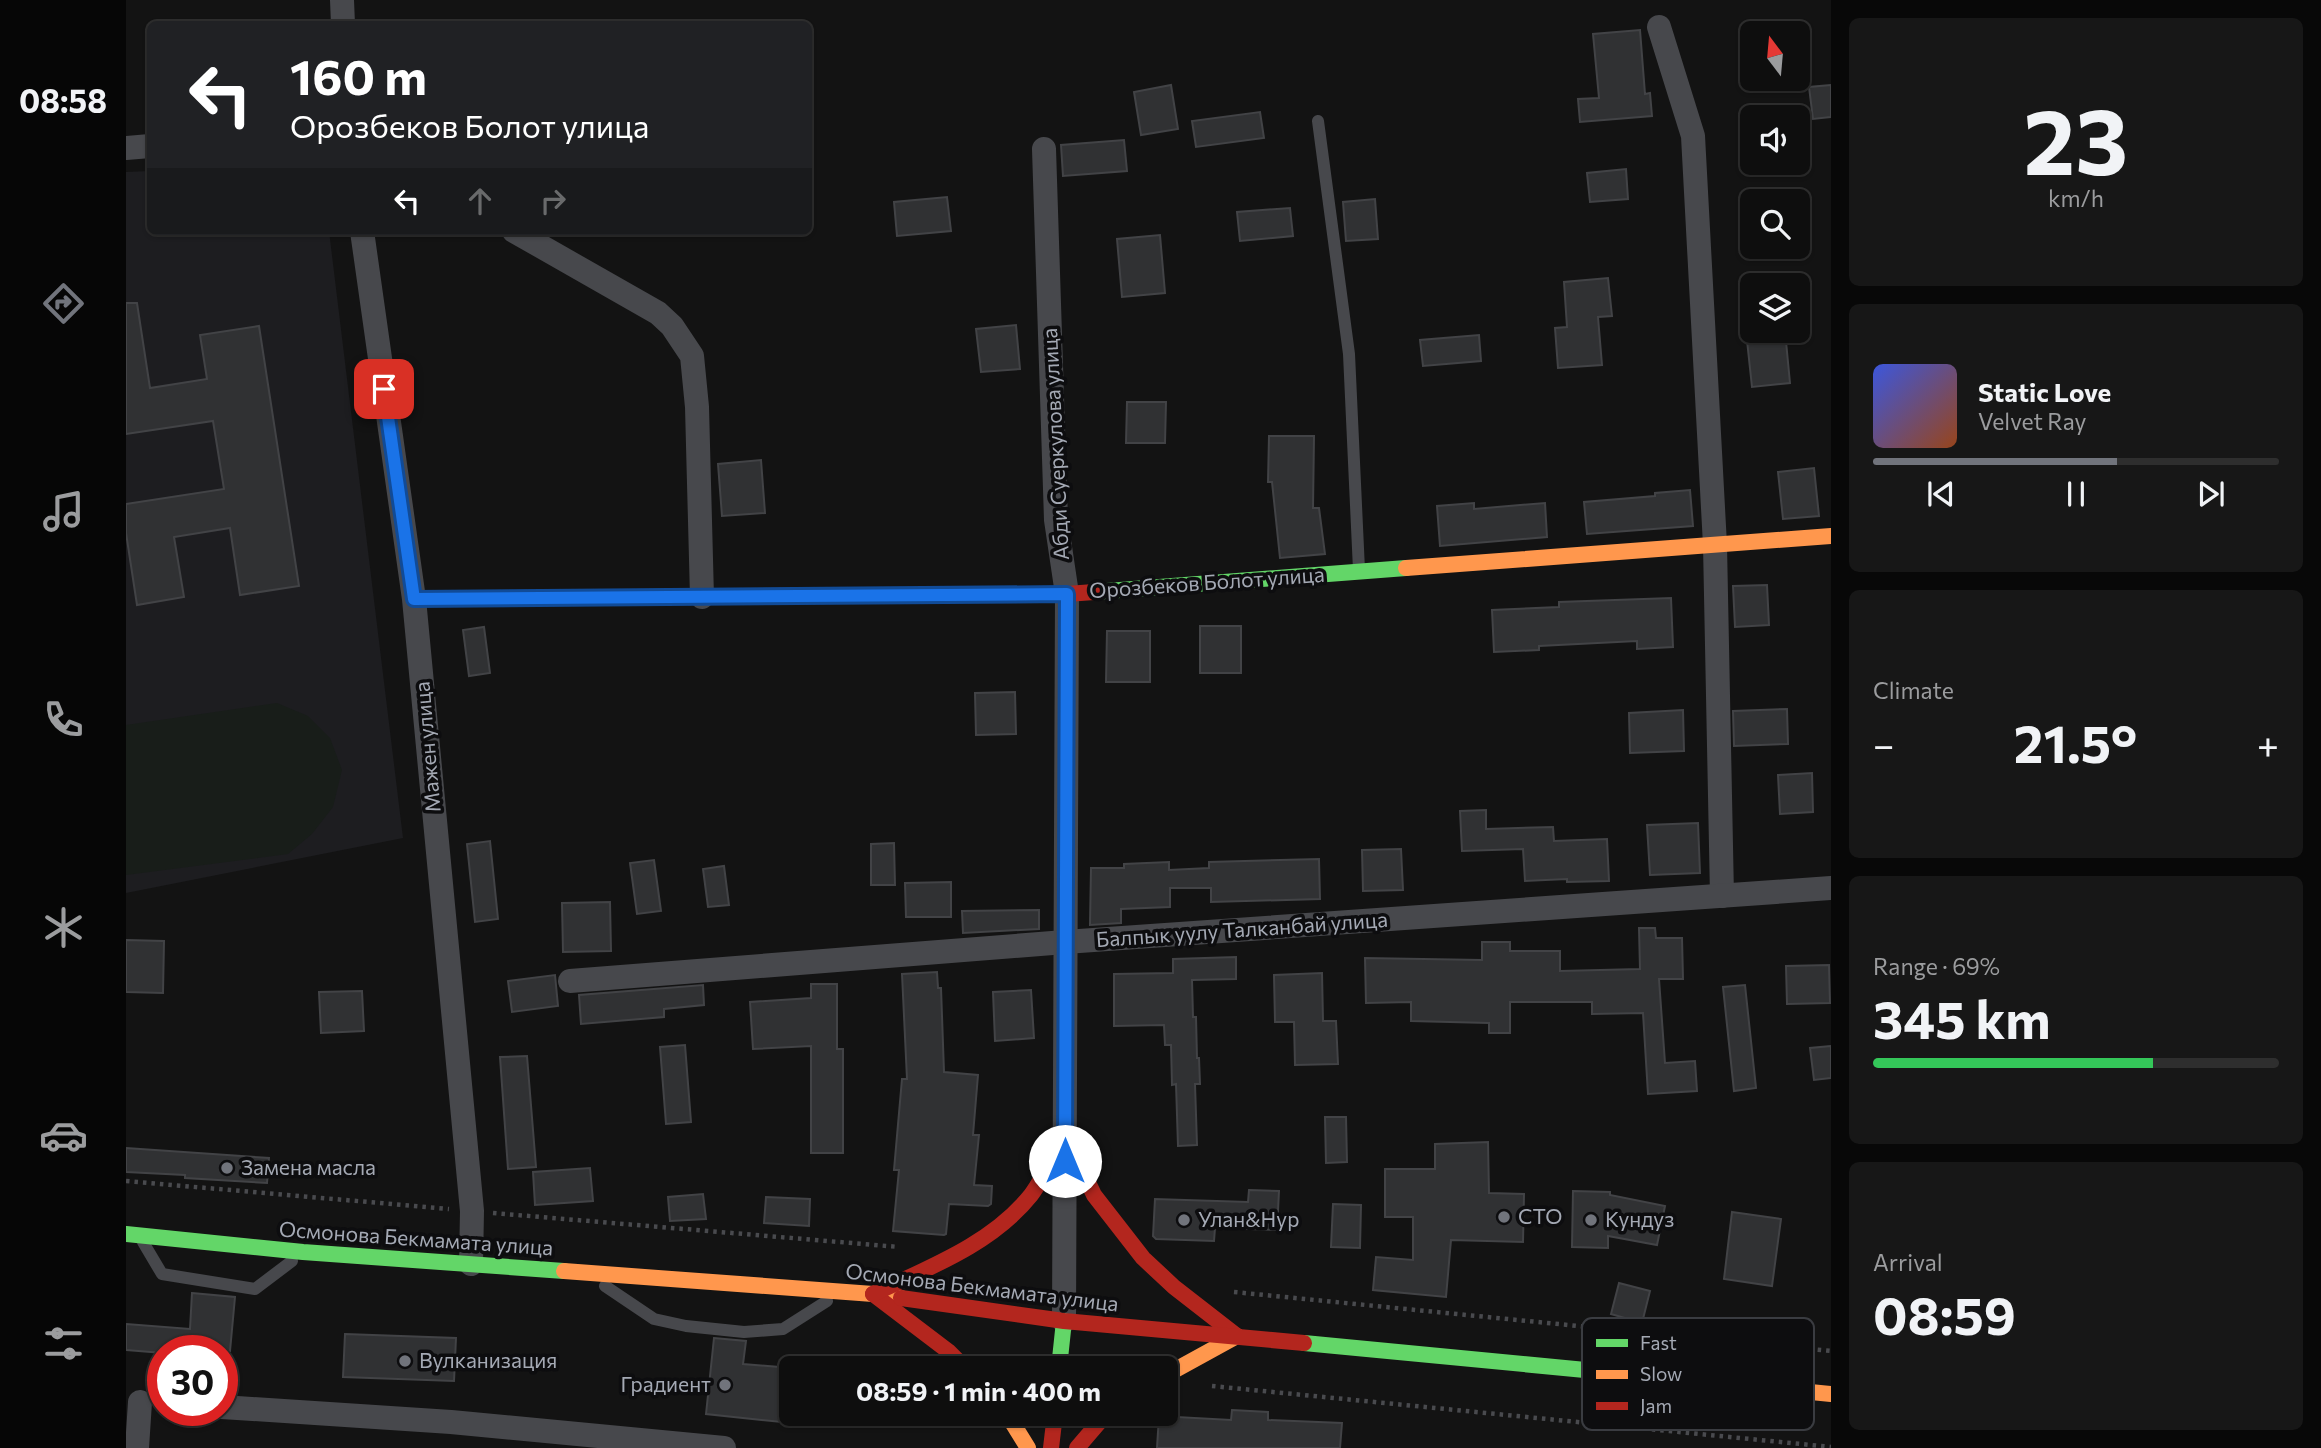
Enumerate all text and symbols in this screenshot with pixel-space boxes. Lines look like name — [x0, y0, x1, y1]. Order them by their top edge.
north arrow — [1740, 21, 1810, 91]
map controls — [1740, 21, 1810, 343]
text: 160 m — [290, 45, 427, 105]
icon: left — [175, 49, 266, 140]
text: 08:58 — [19, 80, 107, 120]
text: 23 — [2024, 82, 2128, 194]
text: Орозбеков Болот улица — [290, 105, 649, 145]
button: sound — [1740, 105, 1810, 175]
icon: left — [388, 182, 426, 220]
icon: ahead — [461, 182, 499, 220]
icon: right — [534, 182, 572, 220]
text: km/h — [2048, 184, 2104, 212]
button: search — [1740, 189, 1810, 259]
button: layers — [1740, 273, 1810, 343]
icon: directions — [39, 279, 88, 328]
street label: Абди Суеркулова улица — [1036, 327, 1073, 561]
pin — [354, 359, 414, 419]
icon: arrive — [365, 370, 403, 408]
text: Static Love — [1978, 376, 2111, 407]
text: Velvet Ray — [1978, 407, 2086, 435]
icon: previous — [1922, 475, 1960, 513]
icon: pause — [2057, 475, 2095, 513]
icon: next — [2192, 475, 2230, 513]
icon: music — [39, 487, 88, 536]
street label: Орозбеков Болот улица — [1088, 561, 1325, 602]
text: Climate — [1873, 676, 1954, 704]
street label: Мажен улица — [408, 681, 445, 814]
icon: phone — [39, 695, 88, 744]
text: 21.5° — [2014, 710, 2137, 774]
text: − — [1873, 720, 1895, 767]
text: + — [2257, 720, 2279, 767]
icon: climate — [39, 903, 88, 952]
street label: Балпык уулу Талканбай улица — [1095, 906, 1389, 951]
text: Range · 69% — [1873, 952, 2000, 980]
text: 345 km — [1873, 986, 2051, 1050]
icon: car — [39, 1111, 88, 1160]
position arrow — [1028, 1124, 1102, 1198]
place label: Замена масла — [241, 1154, 376, 1179]
marker: Замена масла — [219, 1160, 235, 1176]
place label: СТО — [1518, 1203, 1562, 1228]
place label: Улан&Нур — [1198, 1206, 1299, 1231]
place label: Кундуз — [1605, 1206, 1674, 1231]
marker: СТО — [1496, 1209, 1512, 1225]
marker: Улан&Нур — [1176, 1212, 1192, 1228]
marker: Кундуз — [1583, 1212, 1599, 1228]
street label: Осмонова Бекмамата улица — [278, 1215, 554, 1260]
text: Arrival — [1873, 1248, 1943, 1276]
street label: Осмонова Бекмамата улица — [844, 1257, 1120, 1316]
text: 08:59 — [1873, 1282, 2016, 1346]
legend — [1582, 1318, 1814, 1430]
icon: filters — [39, 1319, 88, 1368]
text: Fast — [1640, 1331, 1677, 1354]
speed limit sign: 30 — [147, 1335, 238, 1426]
place label: Вулканизация — [419, 1347, 557, 1372]
marker: Вулканизация — [397, 1353, 413, 1369]
text: Slow — [1640, 1362, 1682, 1385]
place label: Градиент — [620, 1371, 711, 1396]
text: 08:59 · 1 min · 400 m — [856, 1375, 1101, 1406]
marker: Градиент — [717, 1377, 733, 1393]
text: Jam — [1640, 1394, 1672, 1417]

